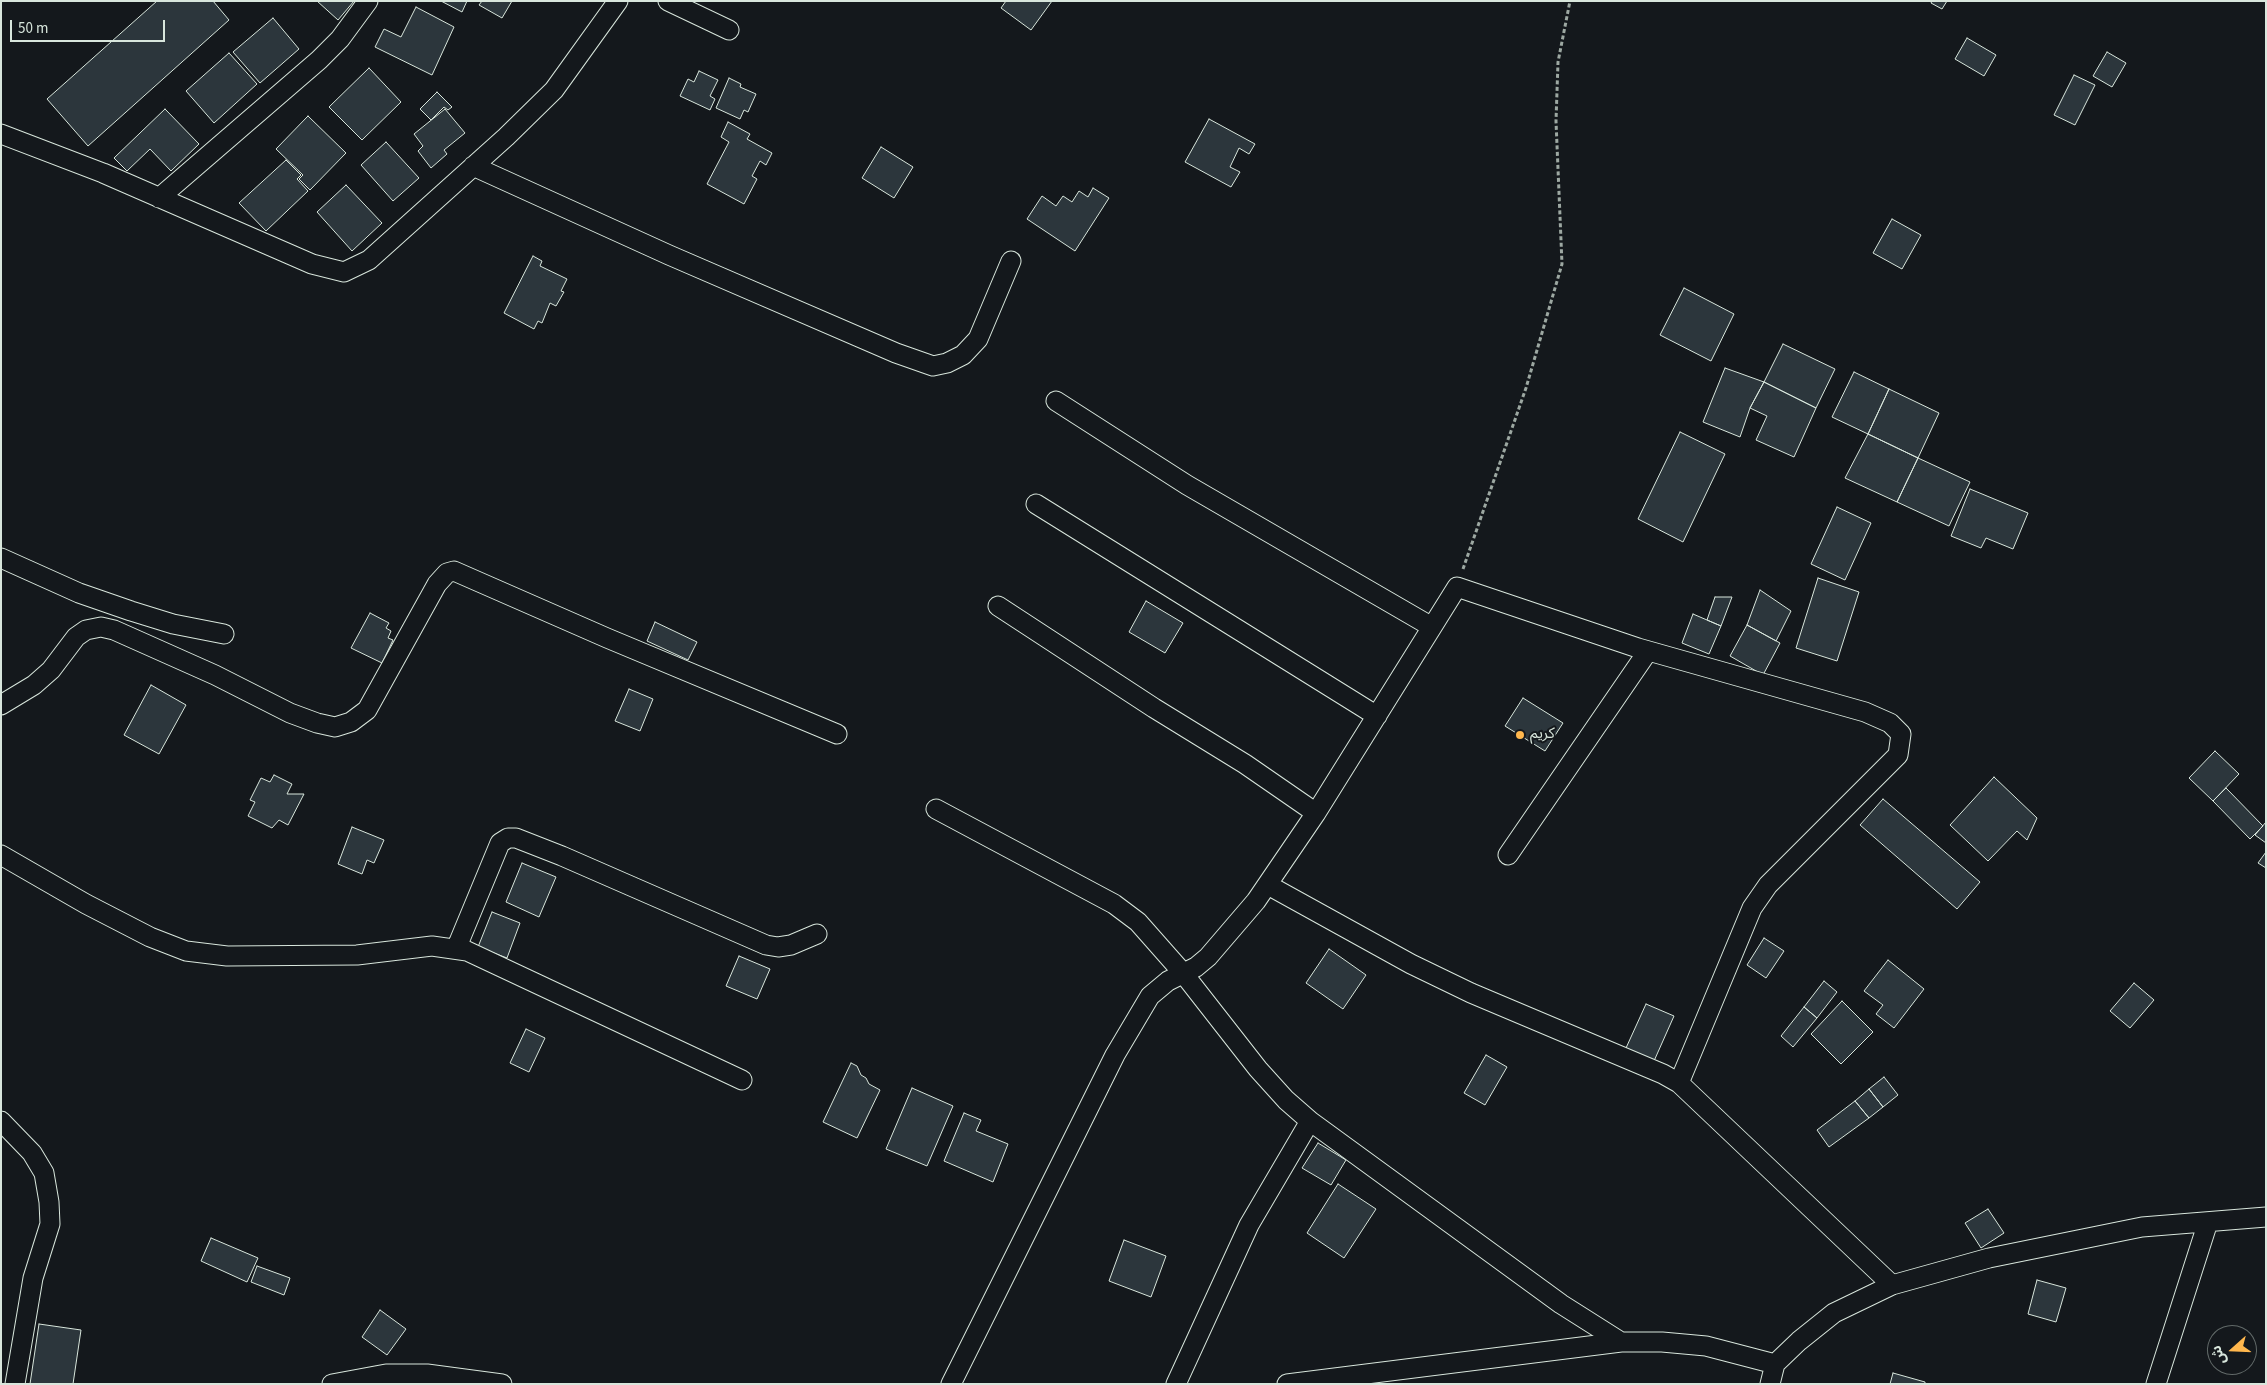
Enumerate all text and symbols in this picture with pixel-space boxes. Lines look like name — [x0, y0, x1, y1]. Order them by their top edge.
scale bar — [12, 10, 168, 42]
text: 50 m — [18, 18, 48, 39]
place label: كريم — [1530, 726, 1555, 744]
marker: كريم — [1514, 729, 1526, 741]
north arrow — [2207, 1325, 2257, 1375]
text: ش — [2206, 1342, 2232, 1367]

